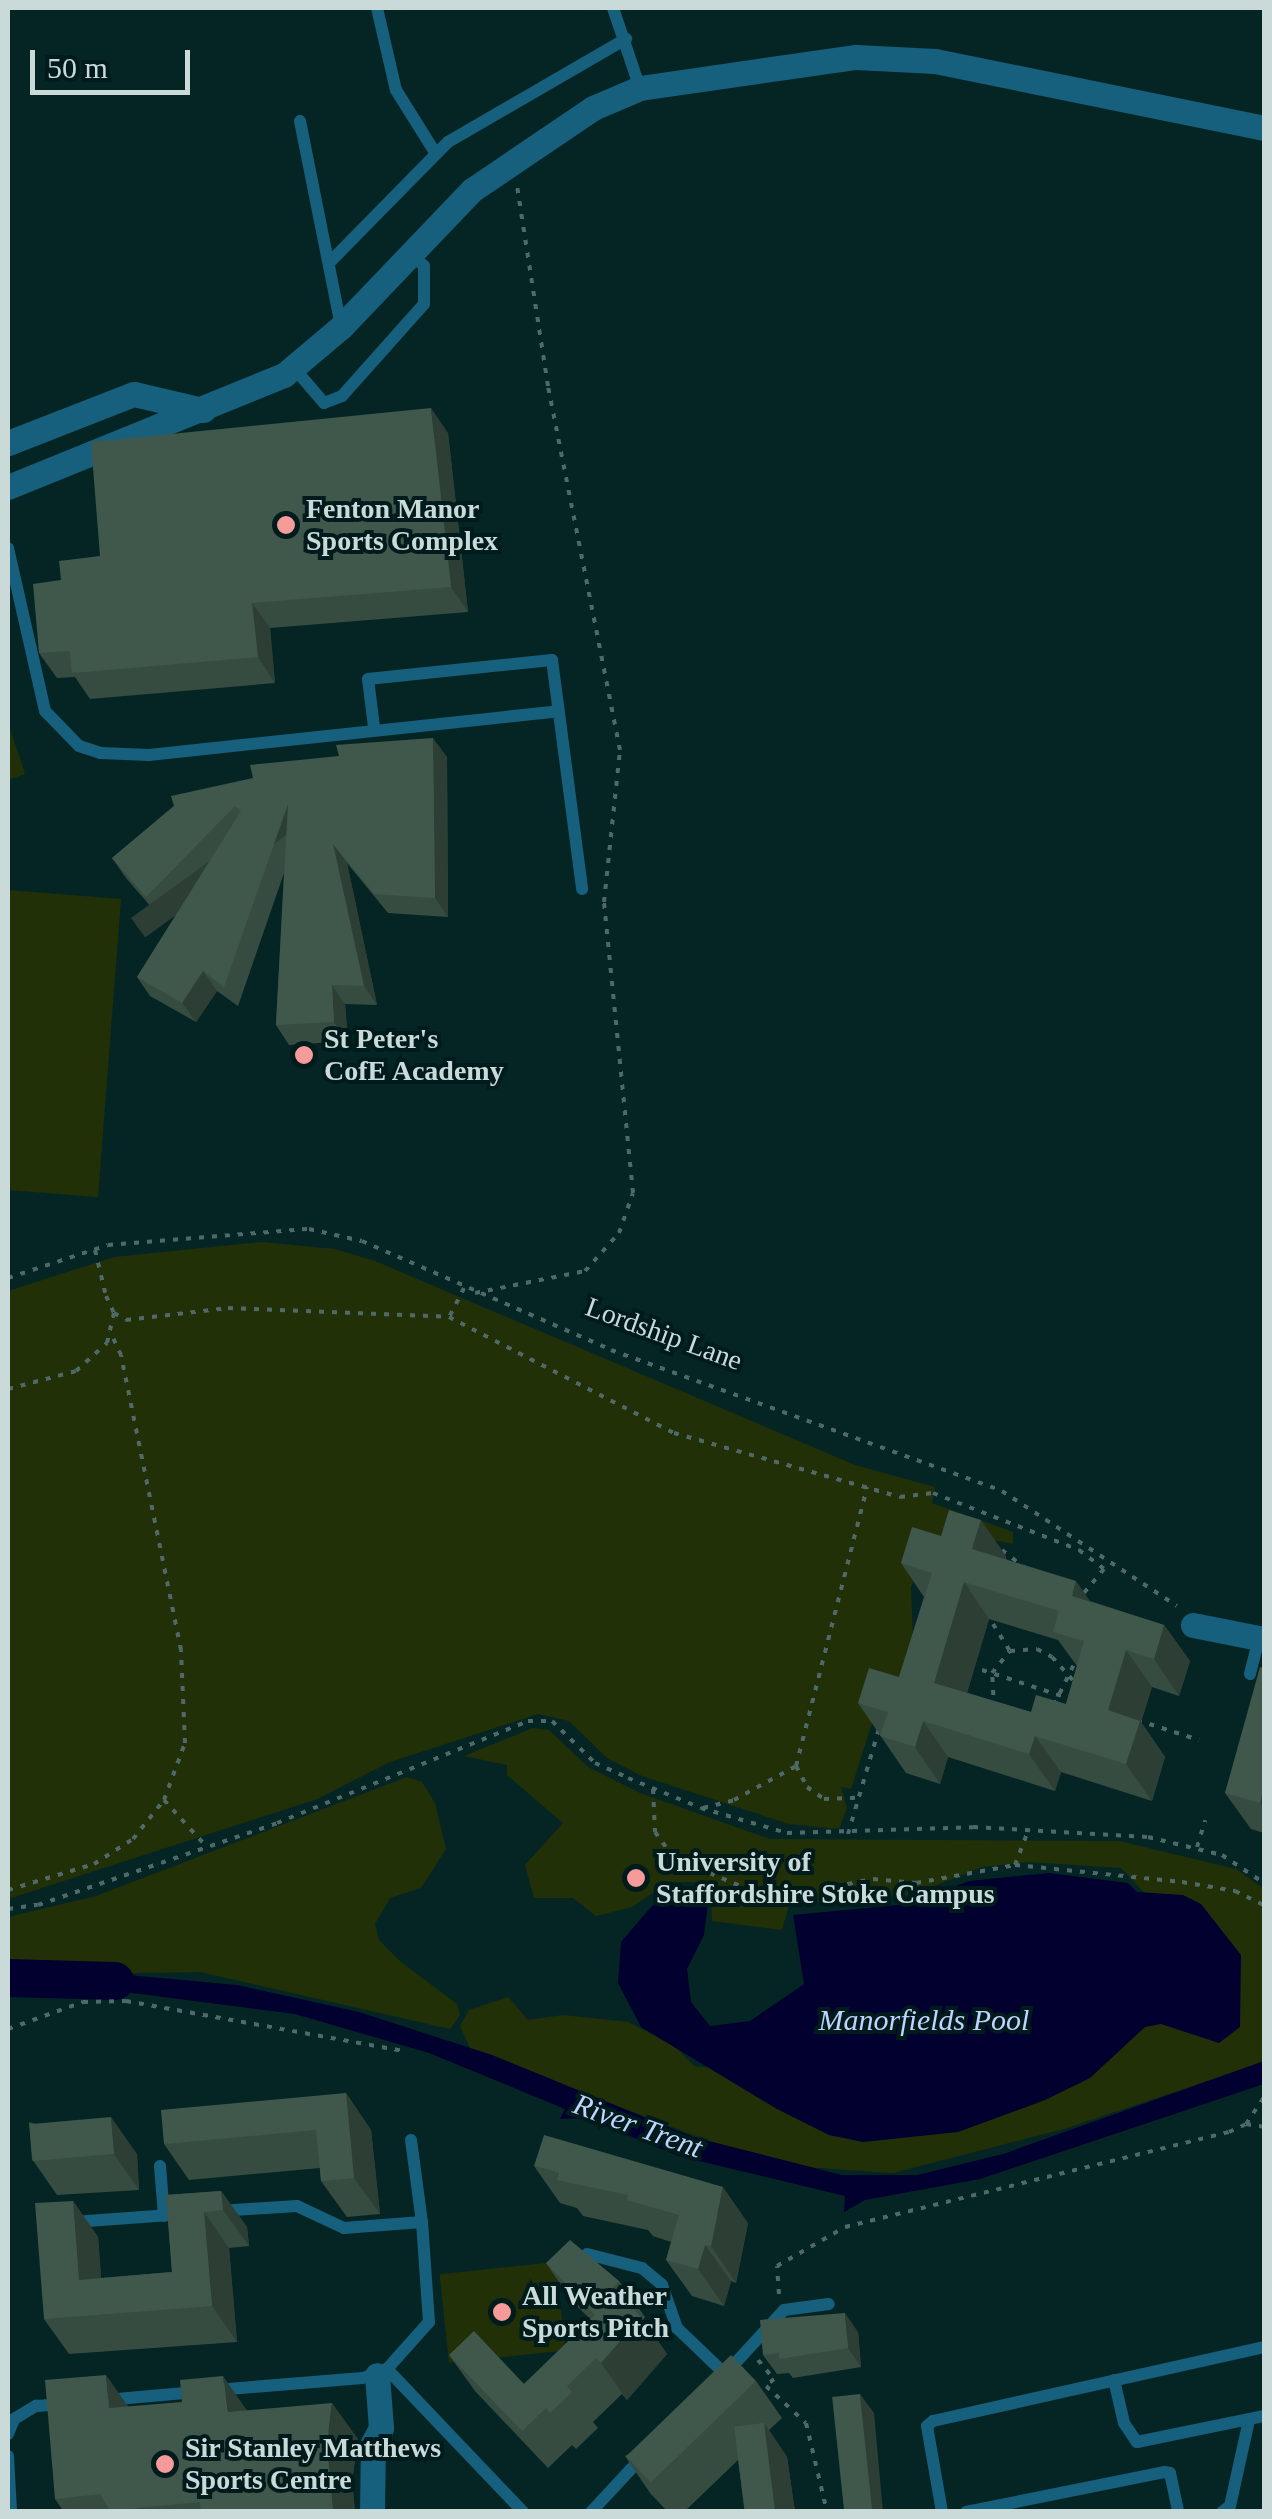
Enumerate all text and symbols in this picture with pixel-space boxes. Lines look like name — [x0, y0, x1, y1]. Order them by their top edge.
scale bar — [35, 30, 195, 92]
text: 50 m — [47, 51, 108, 84]
place label: Fenton Manor Sports Complex — [306, 492, 498, 558]
marker: Fenton Manor Sports Complex — [275, 514, 297, 536]
place label: St Peter's CofE Academy — [324, 1022, 505, 1088]
marker: St Peter's CofE Academy — [293, 1044, 315, 1066]
street label: Lordship Lane — [581, 1290, 747, 1378]
place label: University of Staffordshire Stoke Campus — [656, 1845, 995, 1911]
marker: University of Staffordshire Stoke Campus — [625, 1867, 647, 1889]
water label: Manorfields Pool — [819, 2002, 1029, 2038]
water label: River Trent — [569, 2086, 707, 2166]
place label: All Weather Sports Pitch — [522, 2279, 669, 2345]
marker: All Weather Sports Pitch — [491, 2301, 513, 2323]
place label: Sir Stanley Matthews Sports Centre — [185, 2431, 442, 2497]
marker: Sir Stanley Matthews Sports Centre — [154, 2453, 176, 2475]

